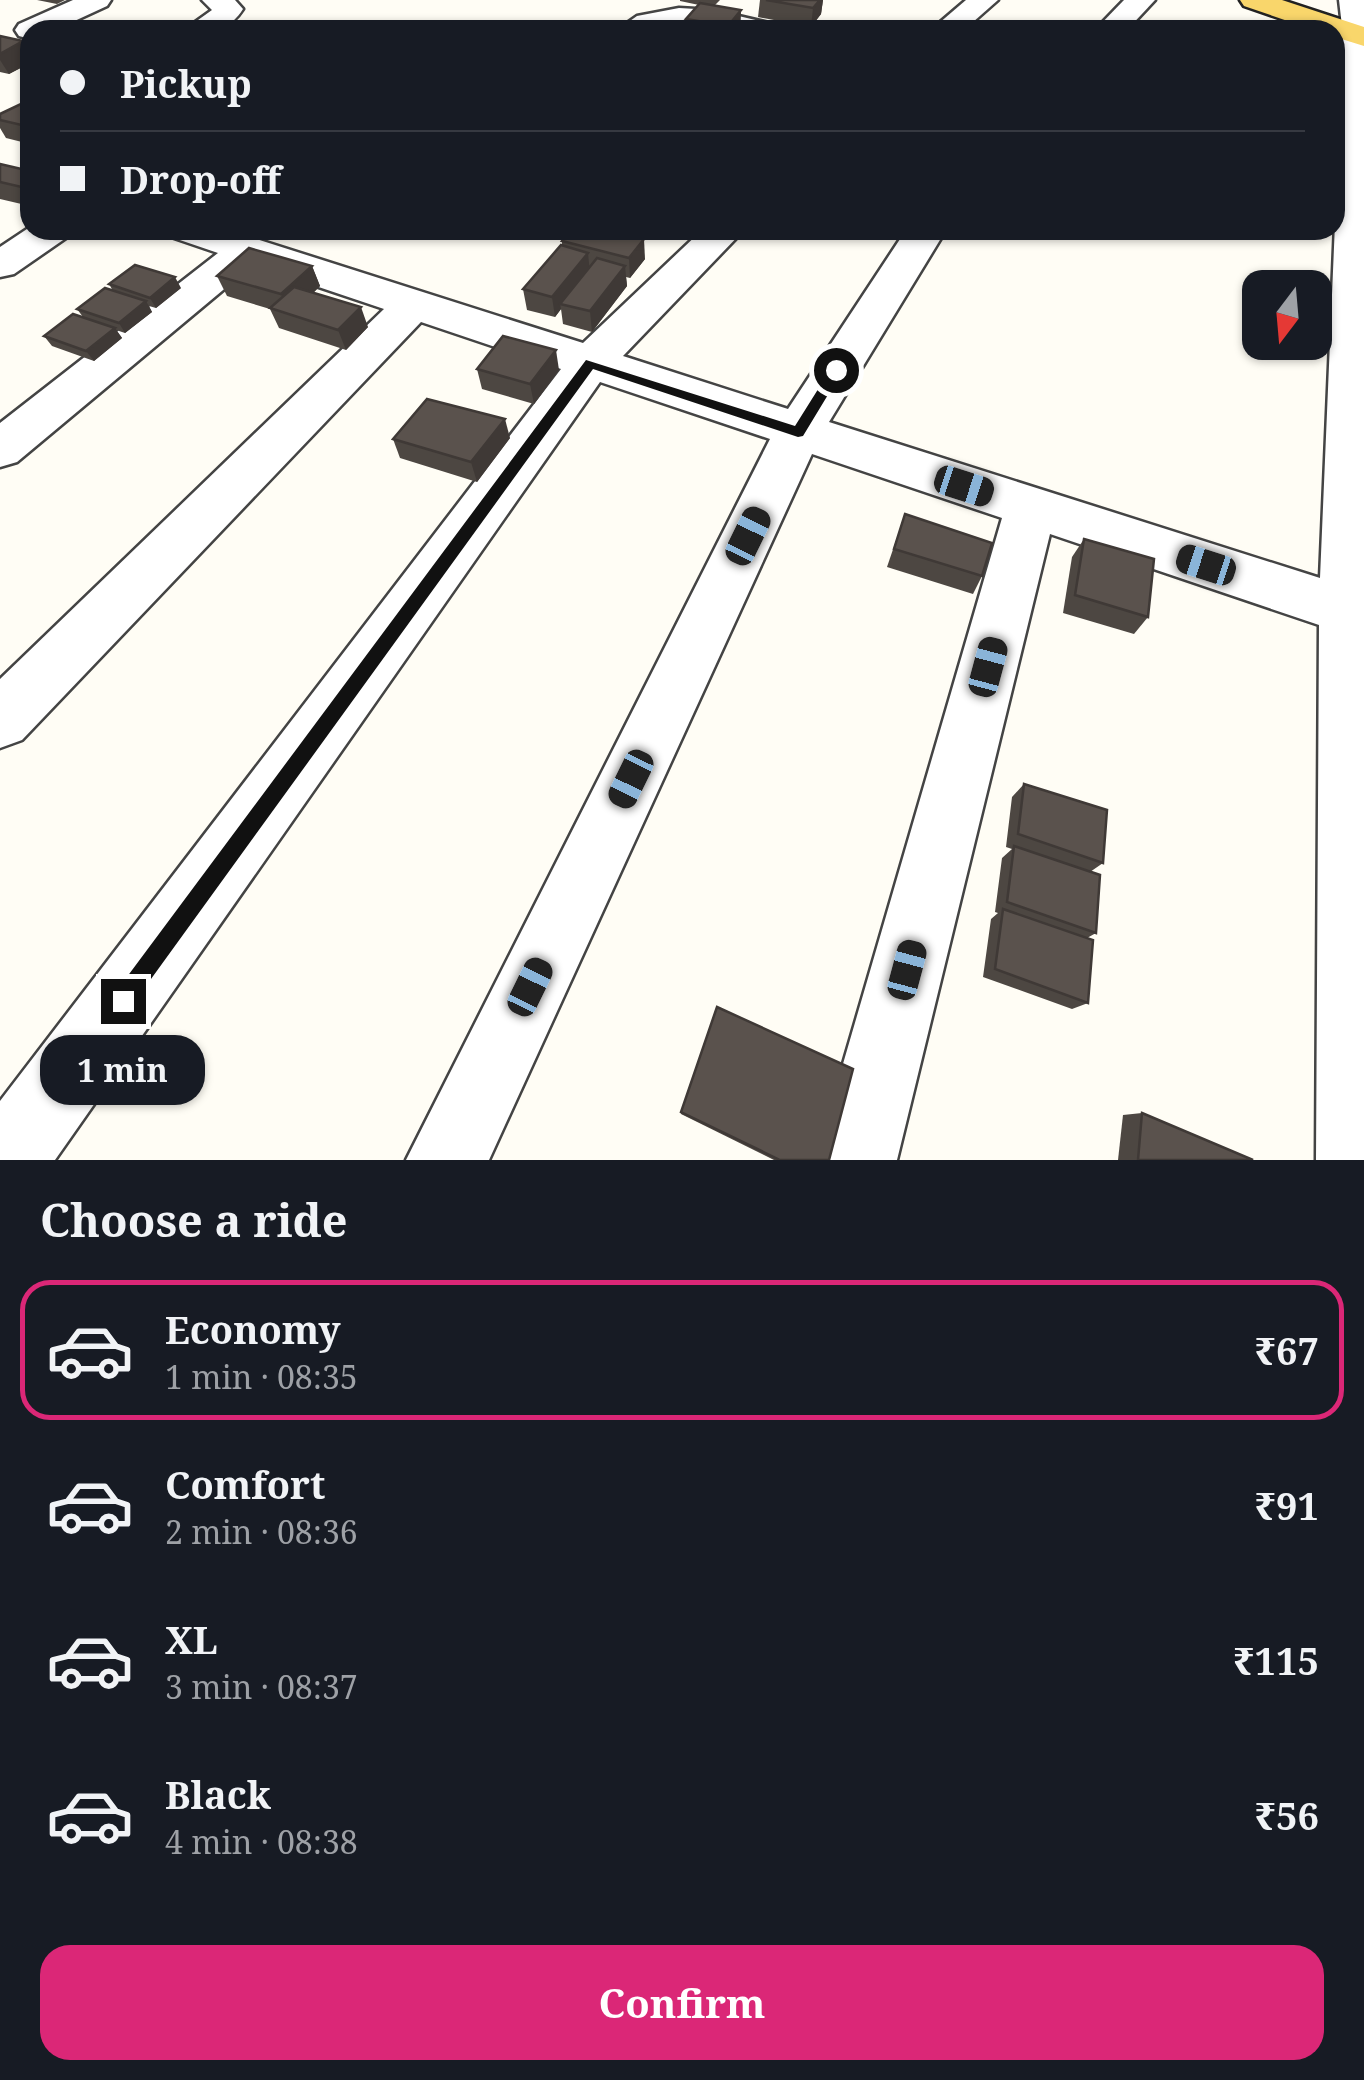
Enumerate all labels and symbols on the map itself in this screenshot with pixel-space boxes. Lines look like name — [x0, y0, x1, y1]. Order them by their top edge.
north arrow — [1242, 270, 1332, 360]
route start — [814, 348, 859, 393]
car — [931, 462, 997, 510]
car — [721, 502, 775, 570]
car — [1173, 541, 1239, 589]
car — [966, 634, 1010, 700]
car — [604, 745, 658, 813]
car — [885, 937, 929, 1003]
car — [503, 953, 557, 1021]
route end — [101, 979, 146, 1024]
callout: 1 min — [41, 1036, 206, 1106]

